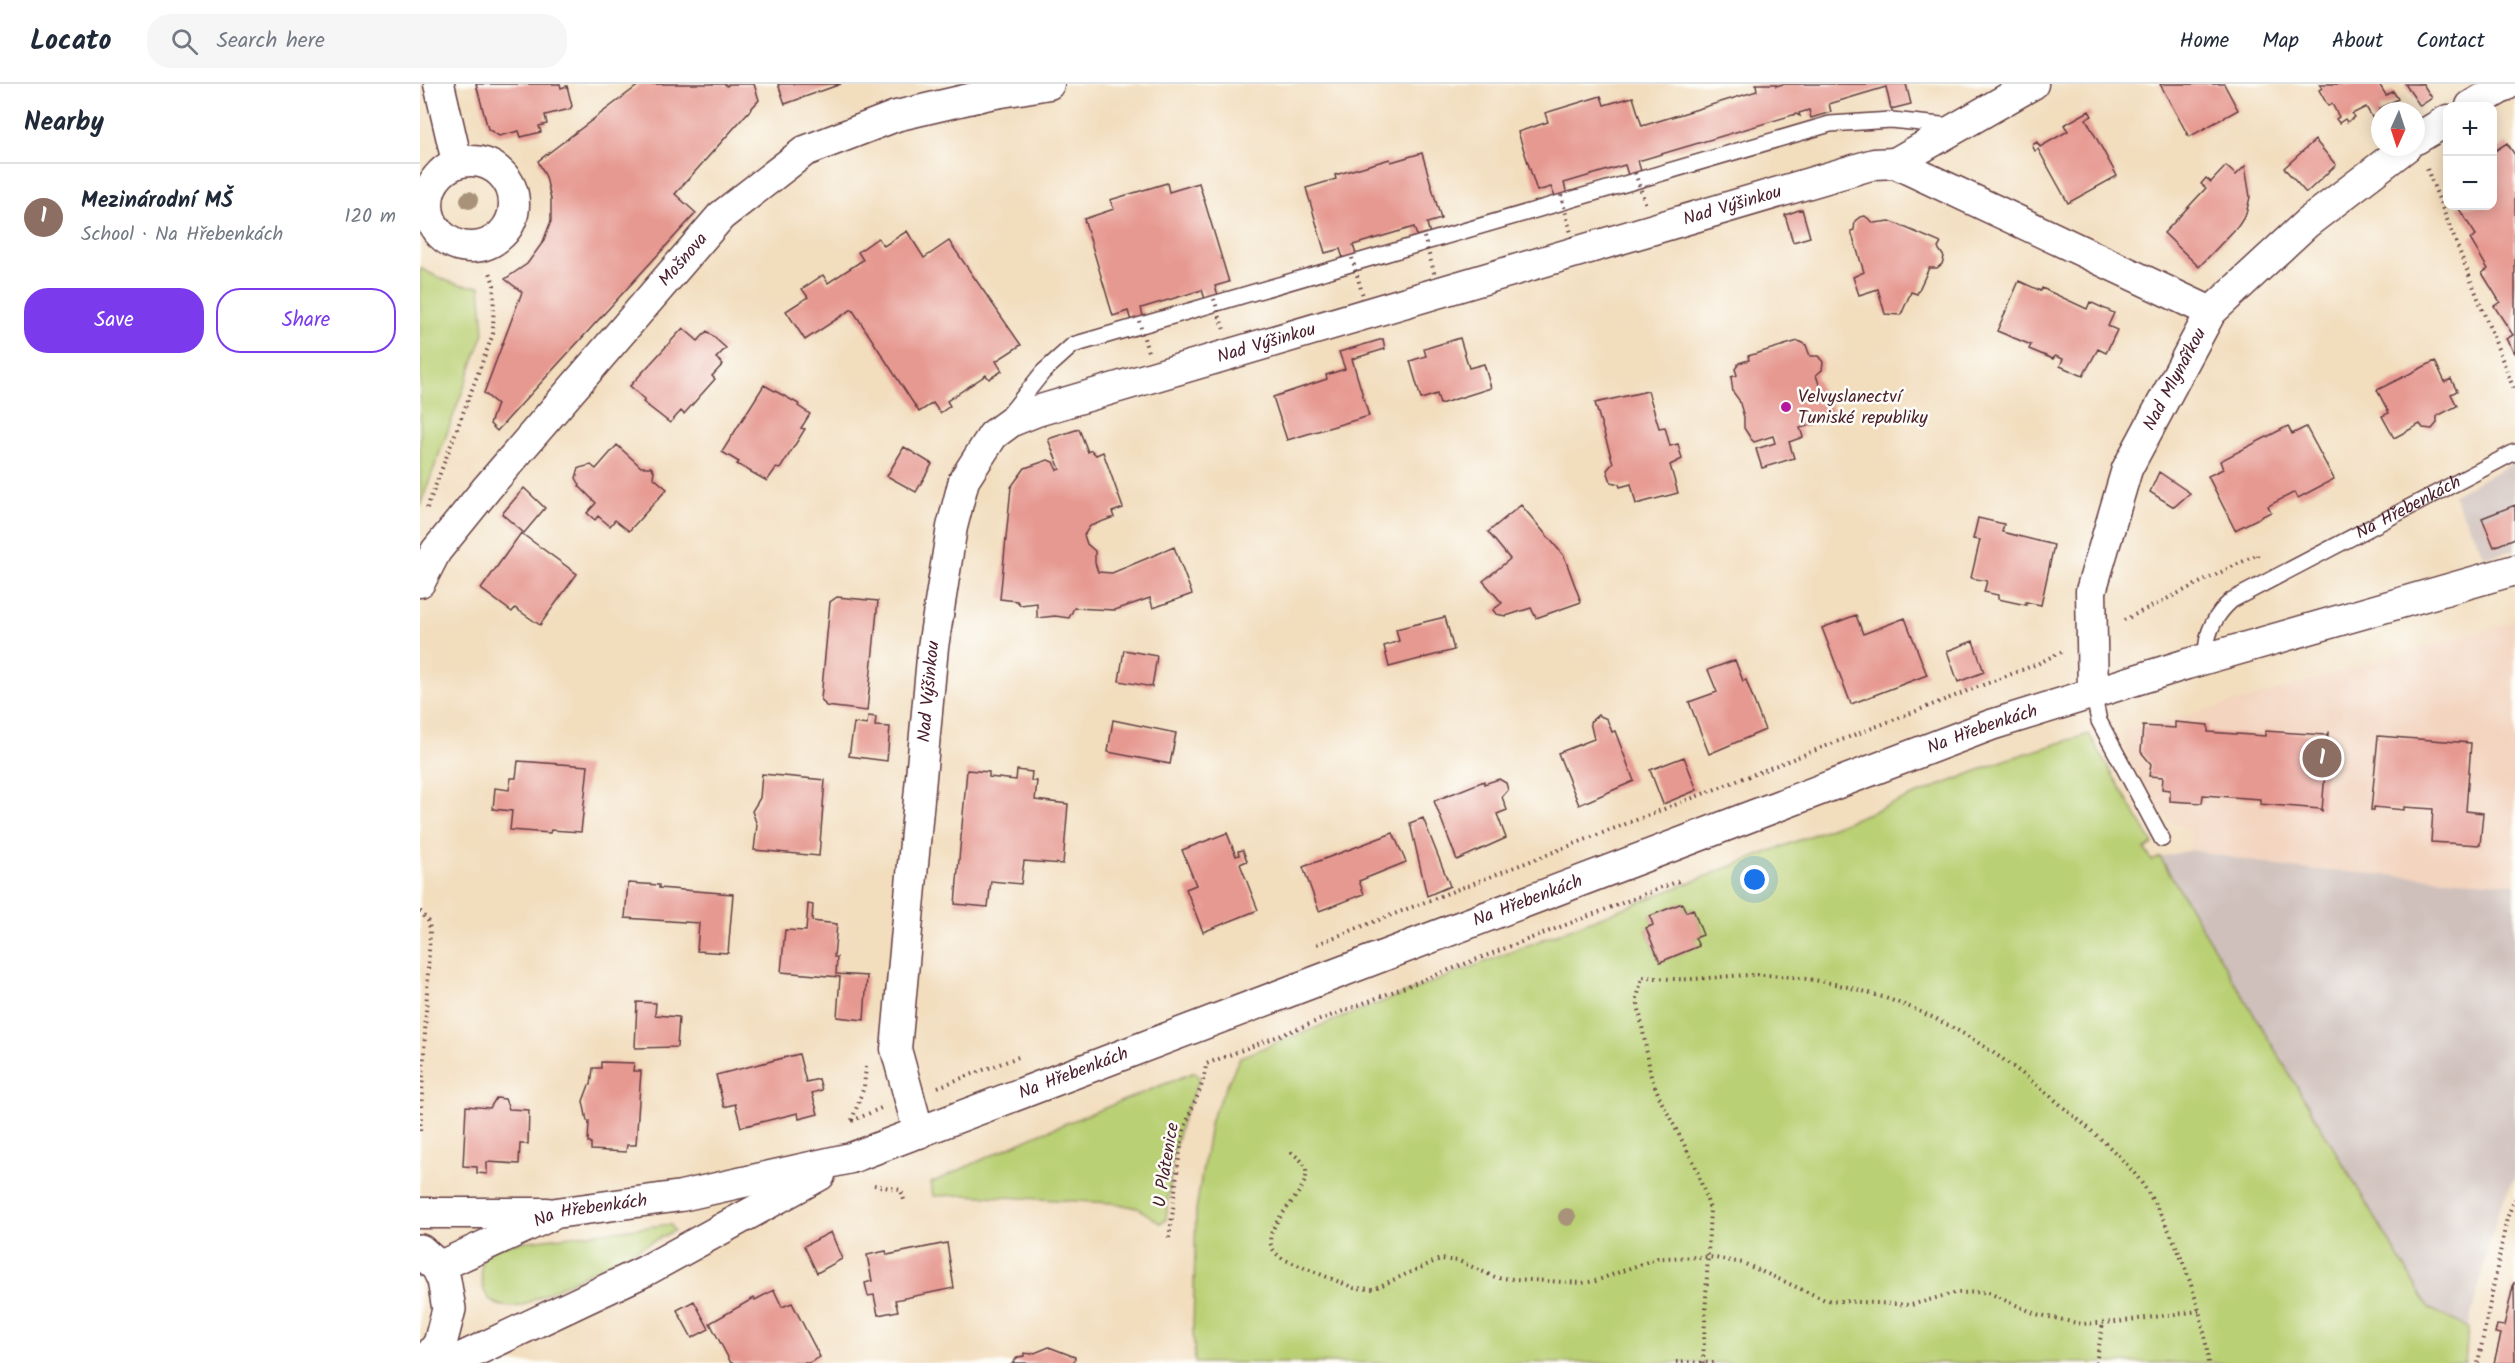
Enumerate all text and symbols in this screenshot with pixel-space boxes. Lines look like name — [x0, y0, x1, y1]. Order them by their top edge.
search box — [147, 14, 567, 68]
text: Locato — [30, 19, 111, 64]
text: Search here — [216, 24, 325, 59]
icon: search — [168, 25, 201, 58]
text: Home — [2180, 25, 2229, 58]
text: Map — [2262, 25, 2299, 58]
text: About — [2332, 25, 2383, 58]
text: Contact — [2416, 25, 2485, 58]
text: Nearby — [24, 102, 104, 144]
north arrow — [2371, 102, 2425, 156]
map controls — [2443, 102, 2497, 210]
button: + — [2443, 102, 2497, 156]
button: − — [2443, 156, 2497, 210]
street label: Nad Výšinkou — [1680, 177, 1786, 234]
text: Mezinárodní MŠ — [81, 184, 233, 219]
text: 1 — [40, 201, 47, 233]
text: 120 m — [344, 201, 396, 233]
text: School · Na Hřebenkách — [81, 219, 283, 251]
street label: Mošnova — [652, 226, 715, 293]
button: Save — [24, 288, 204, 353]
button: Share — [216, 288, 396, 353]
street label: Nad Výšinkou — [1213, 315, 1320, 372]
street label: Nad Mlynářkou — [2136, 322, 2215, 436]
place label: Velvyslanectví Tuniské republiky — [1798, 383, 1928, 433]
marker: Velvyslanectví Tuniské republiky — [1779, 400, 1793, 414]
street label: Na Hřebenkách — [2351, 468, 2466, 547]
street label: Nad Výšinkou — [910, 638, 948, 744]
street label: Na Hřebenkách — [1923, 697, 2041, 762]
pin: 1 — [2302, 736, 2342, 780]
your location — [1740, 865, 1769, 894]
street label: Na Hřebenkách — [1469, 867, 1587, 935]
street label: Na Hřebenkách — [1014, 1039, 1133, 1108]
street label: U Plátenice — [1146, 1120, 1188, 1210]
street label: Na Hřebenkách — [529, 1186, 649, 1236]

